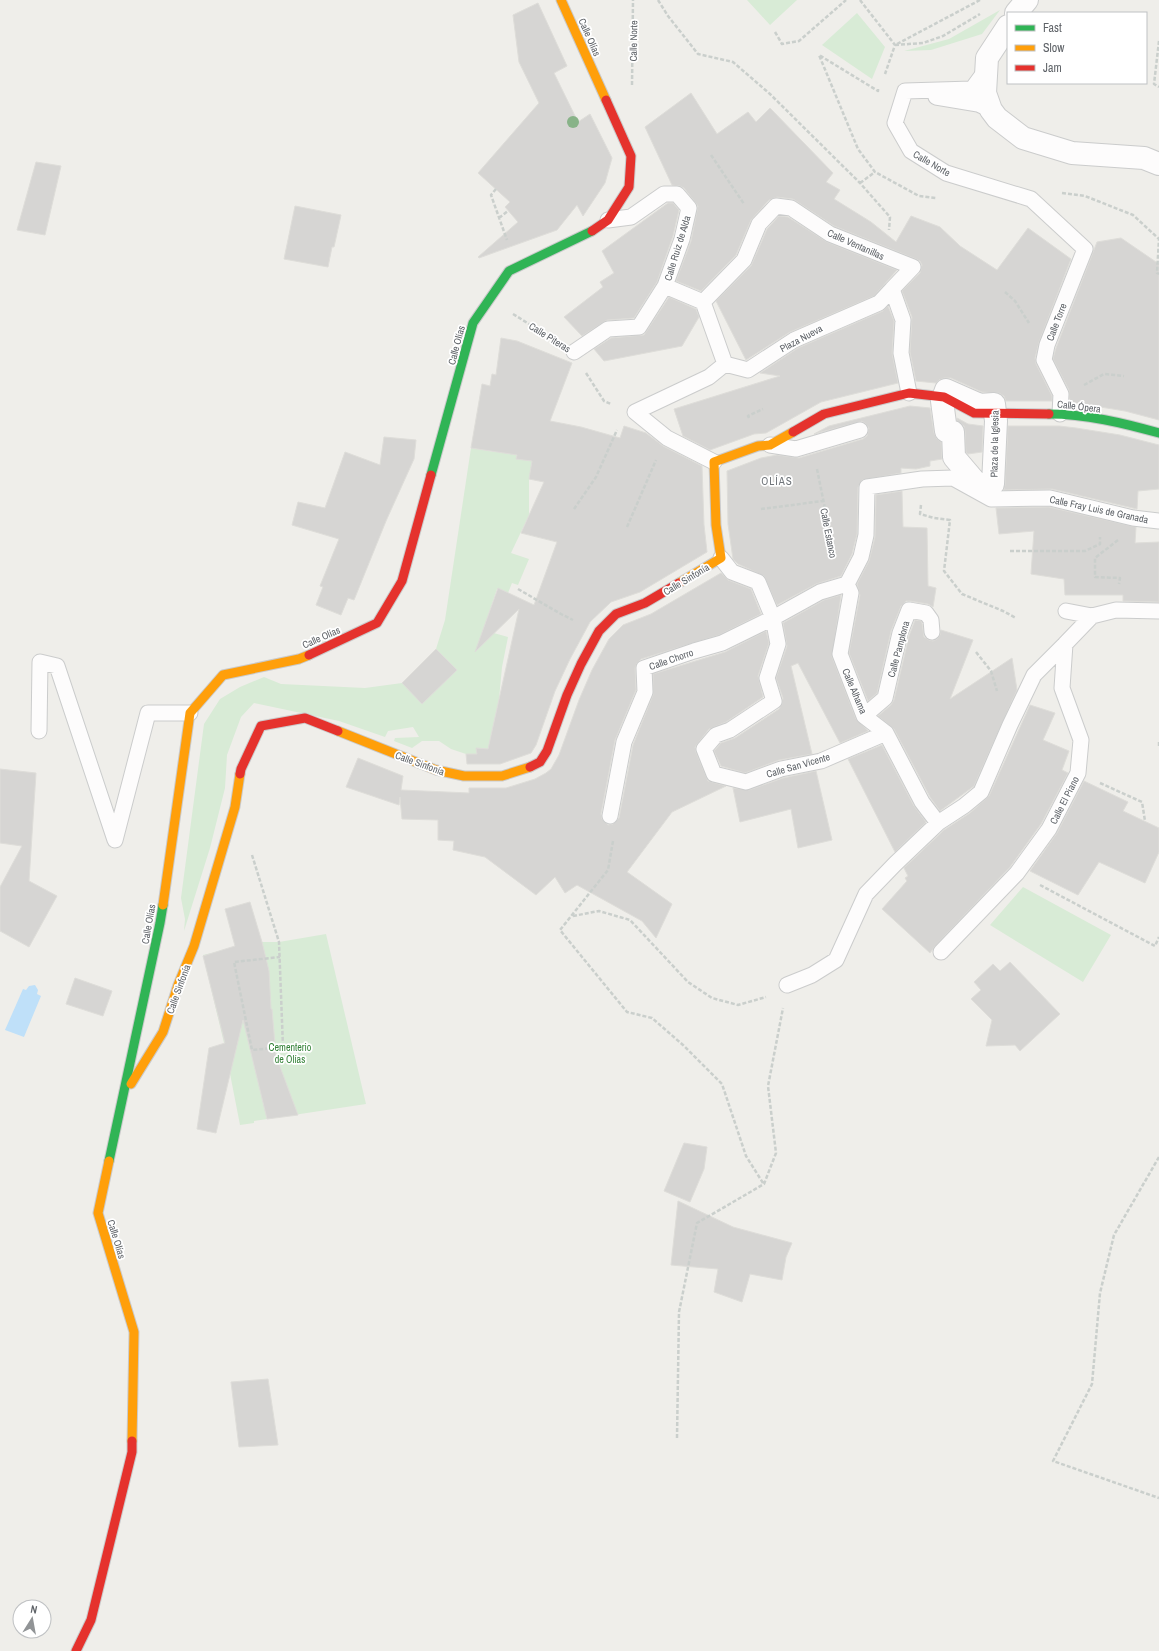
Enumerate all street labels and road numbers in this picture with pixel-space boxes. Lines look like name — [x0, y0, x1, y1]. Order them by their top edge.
street label: Calle Olías — [575, 16, 604, 58]
street label: Calle Norte — [627, 20, 640, 62]
street label: Calle Norte — [911, 148, 953, 180]
street label: Calle Ruiz de Alda — [661, 214, 694, 282]
street label: Calle Ventanillas — [825, 226, 886, 263]
street label: Calle Torre — [1043, 301, 1070, 343]
street label: Calle Piteras — [526, 319, 573, 355]
street label: Plaza Nueva — [778, 322, 825, 355]
street label: Calle Olías — [445, 324, 468, 366]
street label: Calle Ópera — [1056, 397, 1102, 416]
street label: Plaza de la Iglesia — [987, 410, 1002, 478]
street label: Calle Fray Luis de Granada — [1048, 493, 1150, 526]
street label: Calle Estanco — [817, 507, 840, 560]
street label: Calle Sinfonía — [661, 560, 712, 598]
street label: Calle Pamplona — [885, 619, 912, 679]
street label: Calle Olías — [300, 623, 342, 652]
street label: Calle Chorro — [647, 646, 695, 673]
street label: Calle Alhama — [839, 666, 870, 716]
street label: Calle Sinfonía — [393, 749, 447, 779]
street label: Calle San Vicente — [765, 750, 832, 781]
street label: Calle El Piano — [1047, 774, 1082, 826]
street label: Calle Olías — [139, 903, 158, 945]
street label: Calle Sinfonía — [164, 962, 194, 1016]
street label: Calle Olías — [104, 1218, 129, 1260]

